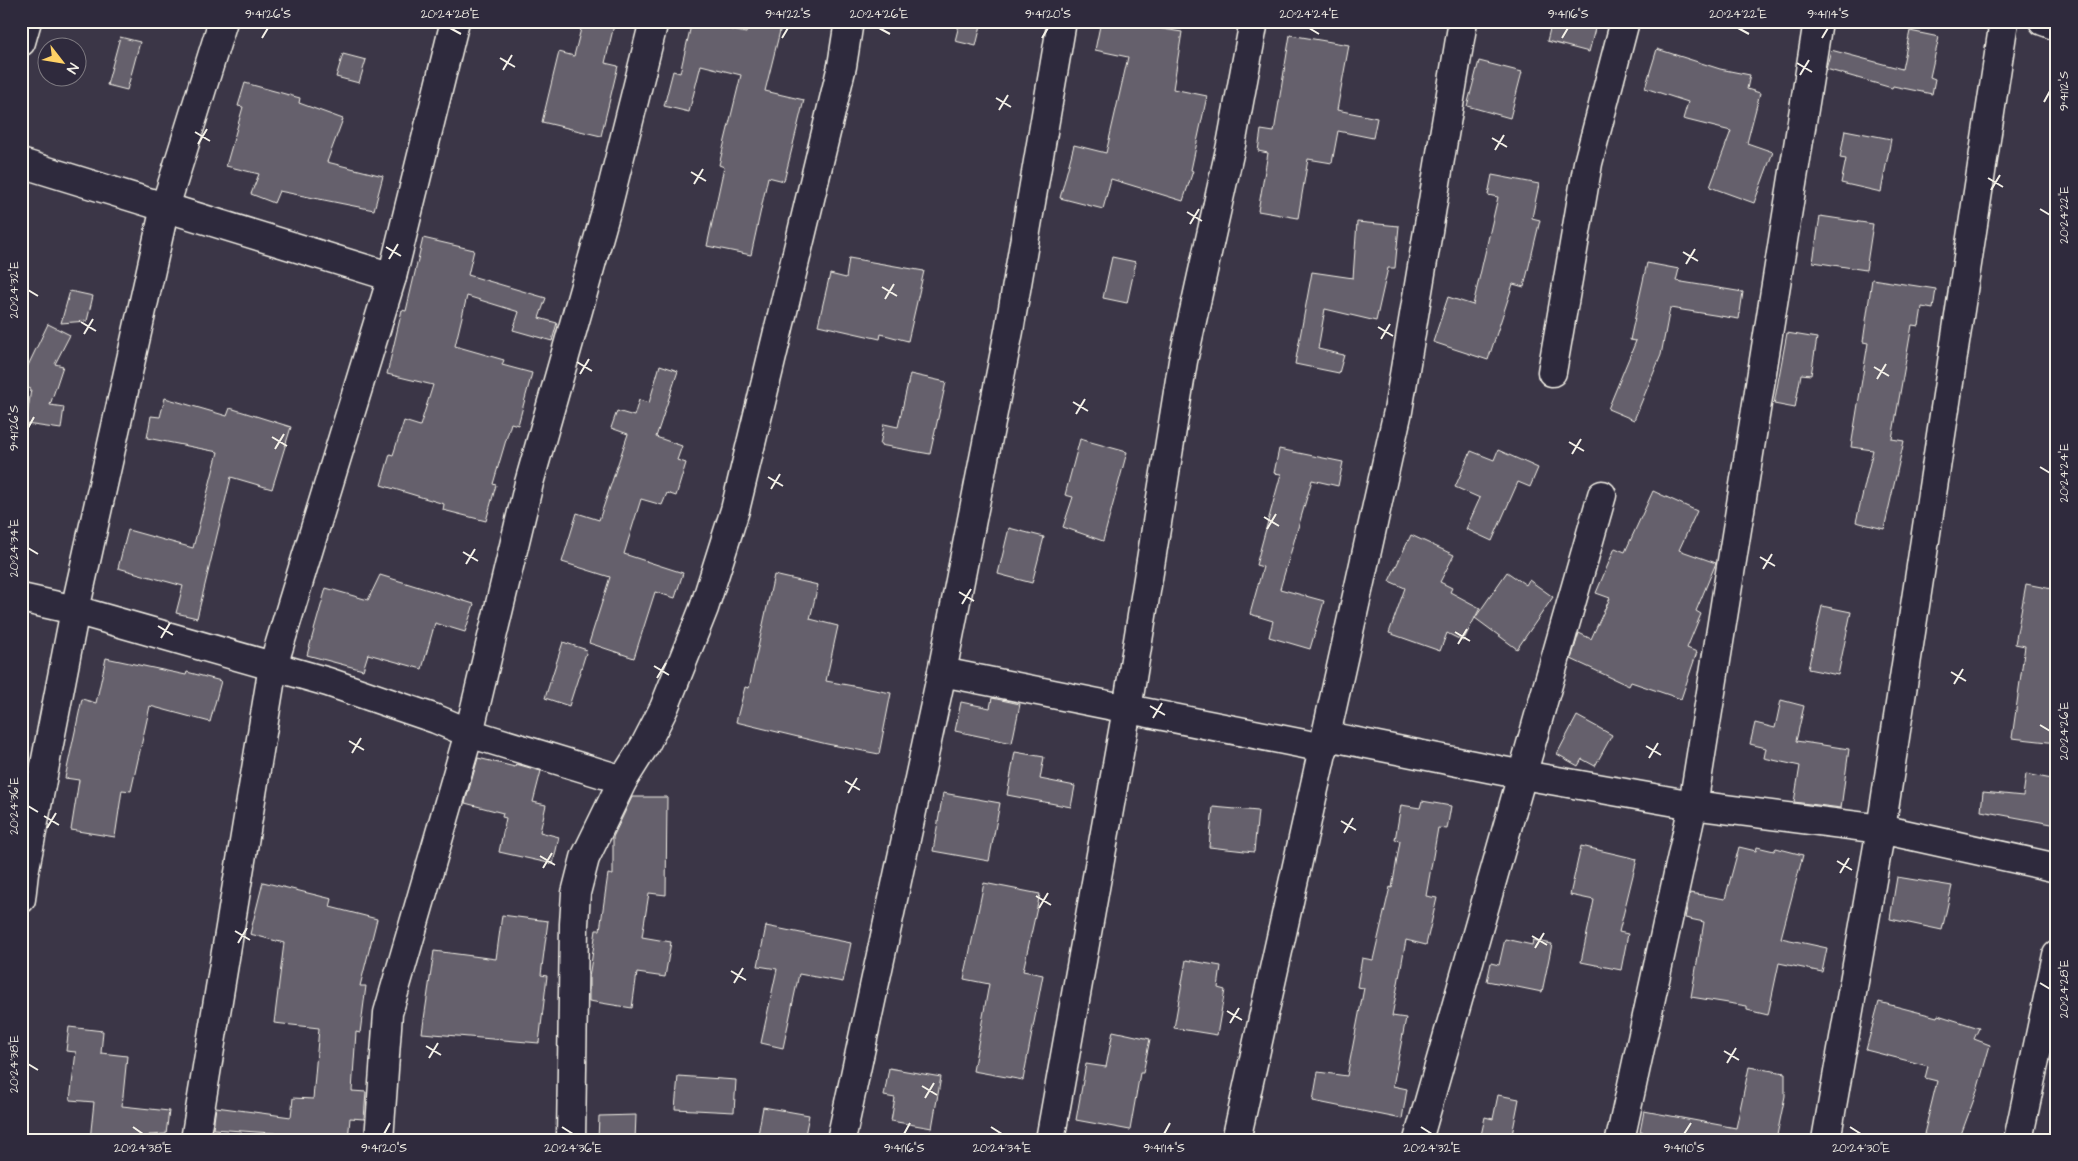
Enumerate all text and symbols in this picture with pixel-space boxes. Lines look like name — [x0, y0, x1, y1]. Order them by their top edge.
text: 9°41'26"S — [245, 6, 291, 23]
text: 20°24'28"E — [421, 6, 479, 23]
text: 9°41'22"S — [765, 6, 811, 23]
text: 20°24'26"E — [850, 6, 908, 23]
text: 9°41'20"S — [1025, 6, 1071, 23]
text: 20°24'24"E — [1279, 6, 1339, 23]
text: 9°41'16"S — [1548, 6, 1589, 23]
text: 20°24'22"E — [1709, 6, 1767, 23]
text: 9°41'14"S — [1807, 6, 1849, 23]
north arrow — [38, 38, 88, 88]
text: N — [61, 59, 83, 77]
text: 9°41'12"S — [2056, 71, 2073, 111]
text: 20°24'22"E — [2056, 186, 2073, 244]
text: 20°24'32"E — [6, 262, 23, 318]
text: 9°41'26"S — [6, 405, 23, 451]
text: 20°24'24"E — [2056, 443, 2073, 503]
text: 20°24'34"E — [6, 519, 23, 577]
text: 20°24'26"E — [2056, 702, 2073, 760]
text: 20°24'36"E — [6, 777, 23, 835]
text: 20°24'28"E — [2056, 960, 2073, 1018]
text: 20°24'38"E — [6, 1035, 23, 1093]
text: 20°24'38"E — [114, 1140, 172, 1157]
text: 9°41'20"S — [361, 1140, 407, 1157]
text: 20°24'36"E — [544, 1140, 602, 1157]
text: 9°41'16"S — [884, 1140, 925, 1157]
text: 20°24'34"E — [973, 1140, 1031, 1157]
text: 9°41'14"S — [1143, 1140, 1185, 1157]
text: 20°24'32"E — [1404, 1140, 1460, 1157]
text: 9°41'10"S — [1664, 1140, 1705, 1157]
text: 20°24'30"E — [1832, 1140, 1890, 1157]

